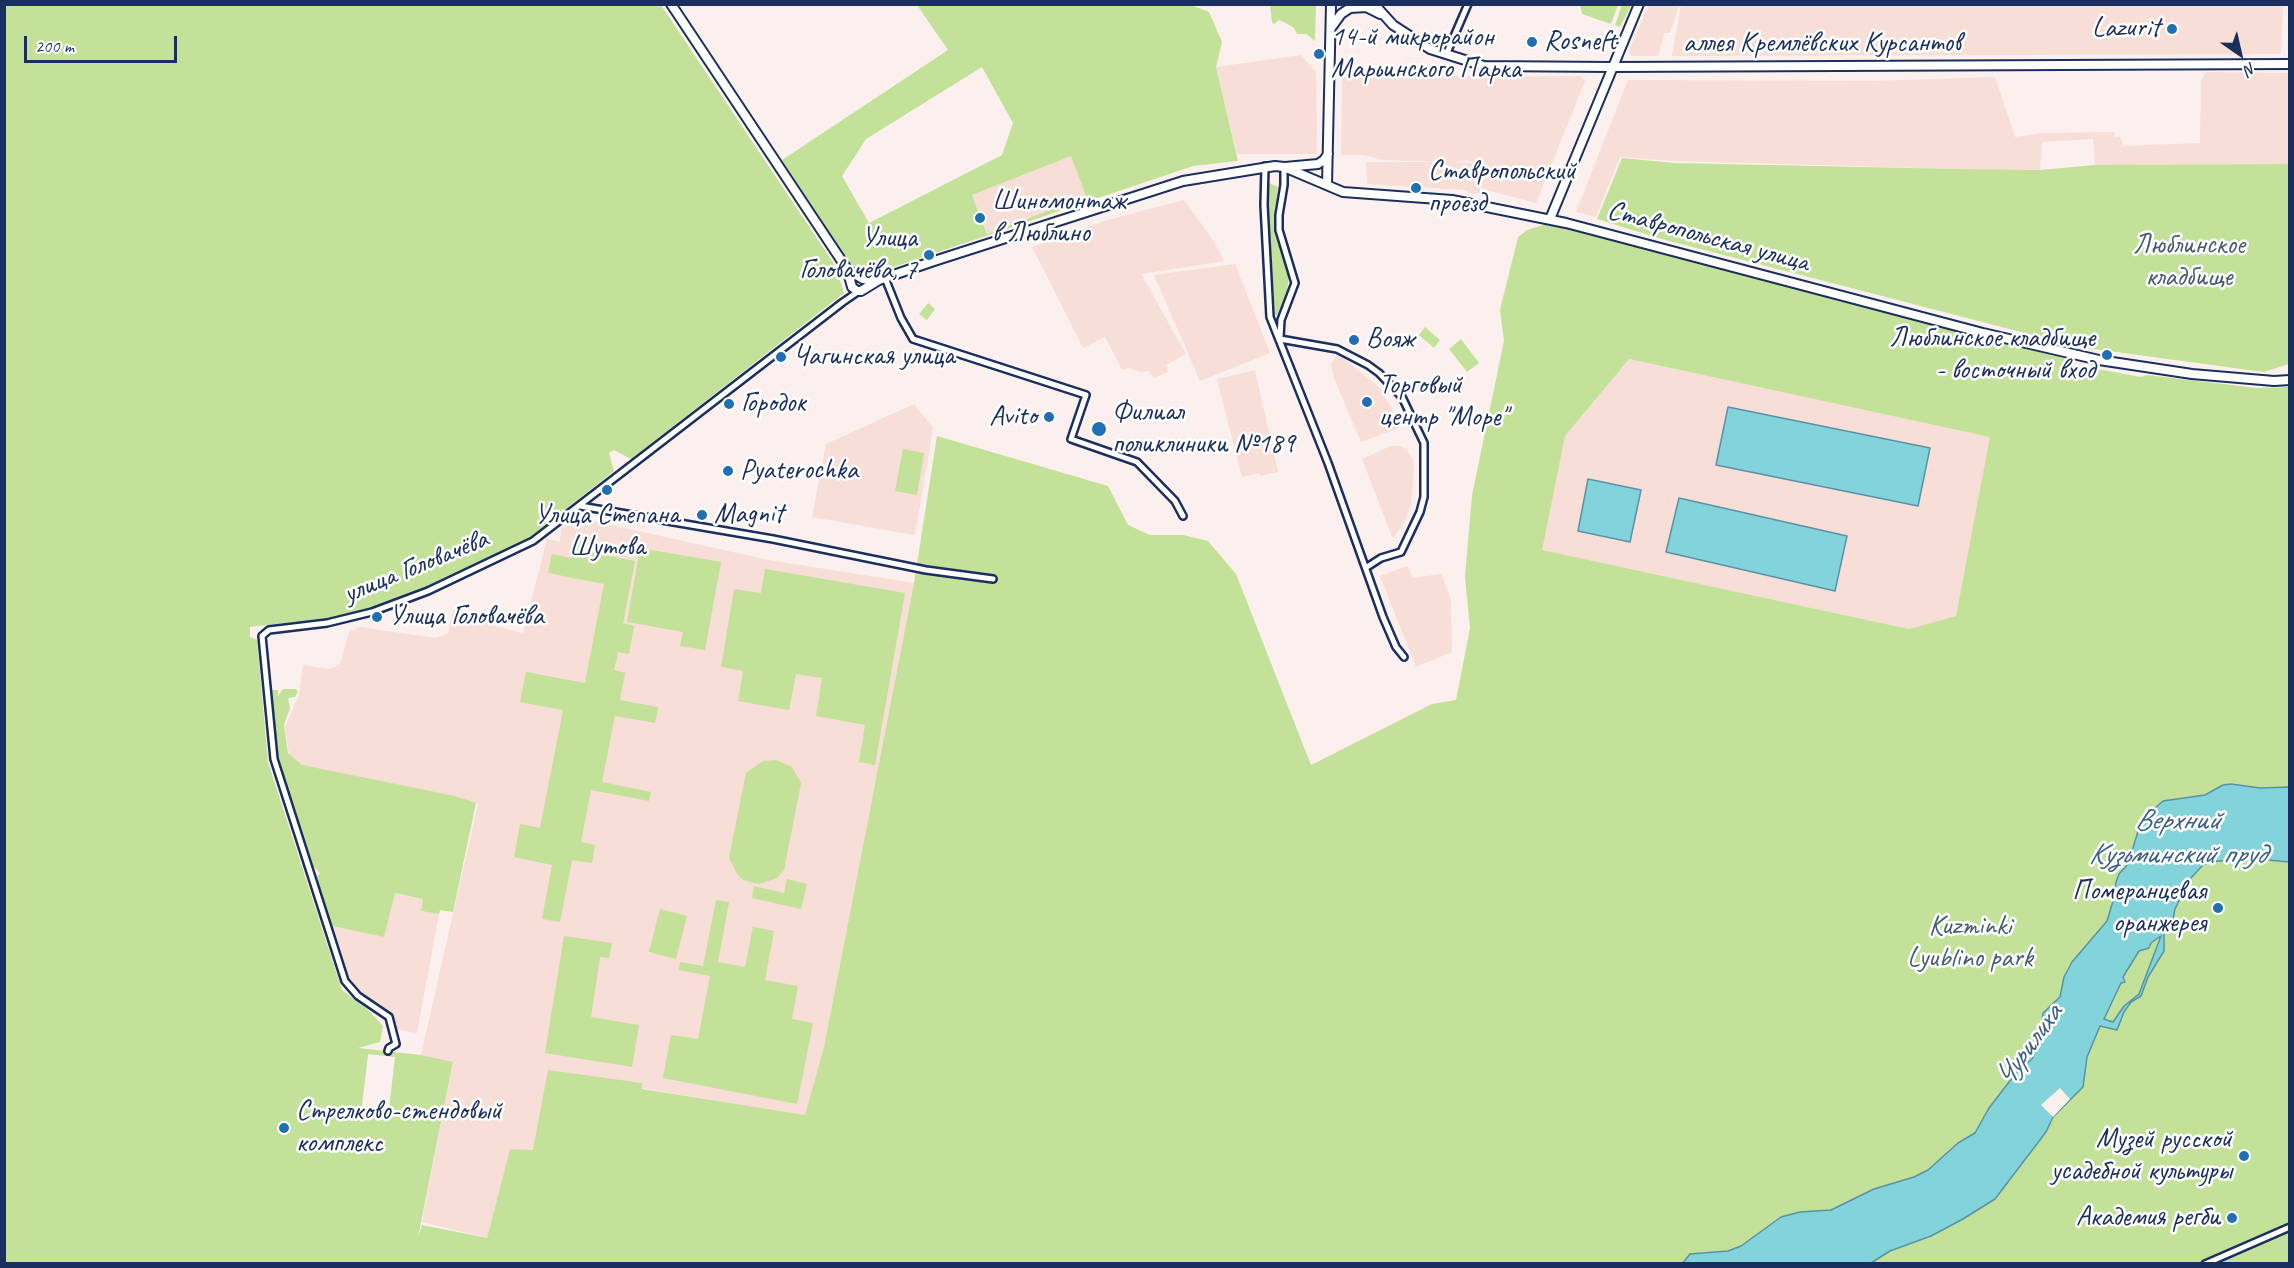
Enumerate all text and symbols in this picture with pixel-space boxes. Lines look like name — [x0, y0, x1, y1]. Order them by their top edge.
place label: Lazurit — [2092, 12, 2160, 46]
place label: 14-й микрорайон Марьинского Парка — [1331, 21, 1521, 87]
marker: Lazurit — [2165, 22, 2179, 36]
scale bar — [27, 24, 180, 62]
north arrow — [2210, 24, 2270, 84]
place label: Rosneft — [1544, 25, 1616, 59]
street label: аллея Кремлёвских Курсантов — [1683, 27, 1961, 61]
text: 200 m — [35, 35, 74, 57]
marker: Rosneft — [1525, 35, 1539, 49]
marker: 14-й микрорайон Марьинского Парка — [1312, 47, 1326, 61]
text: N — [2240, 58, 2260, 80]
place label: Ставропольский проезд — [1428, 155, 1576, 221]
marker: Ставропольский проезд — [1409, 181, 1423, 195]
place label: Шиномонтаж в Люблино — [992, 185, 1126, 251]
street label: Ставропольская улица — [1604, 194, 1812, 280]
marker: Шиномонтаж в Люблино — [973, 211, 987, 225]
place label: Улица Головачёва, 7 — [800, 222, 917, 288]
park label: Люблинское кладбище — [2133, 229, 2245, 295]
marker: Улица Головачёва, 7 — [922, 248, 936, 262]
place label: Люблинское кладбище - восточный вход — [1890, 322, 2095, 388]
place label: Вояж — [1366, 323, 1414, 357]
marker: Вояж — [1347, 333, 1361, 347]
place label: Чагинская улица — [793, 340, 954, 374]
marker: Люблинское кладбище - восточный вход — [2100, 348, 2114, 362]
marker: Чагинская улица — [774, 350, 788, 364]
place label: Торговый центр "Море" — [1379, 369, 1507, 435]
place label: Городок — [741, 387, 806, 421]
marker: Торговый центр "Море" — [1360, 395, 1374, 409]
place label: Филиал поликлиники №189 — [1112, 396, 1295, 462]
marker: Городок — [722, 397, 736, 411]
place label: Avito — [989, 400, 1037, 434]
marker: Avito — [1042, 410, 1056, 424]
marker: Филиал поликлиники №189 — [1090, 420, 1108, 438]
place label: Pyaterochka — [740, 454, 858, 488]
marker: Pyaterochka — [721, 464, 735, 478]
marker: Улица Степана Шутова — [600, 483, 614, 497]
place label: Magnit — [714, 498, 783, 532]
place label: Улица Степана Шутова — [535, 499, 679, 565]
marker: Magnit — [695, 508, 709, 522]
street label: улица Головачёва — [339, 523, 493, 611]
place label: Улица Головачёва — [389, 600, 544, 634]
marker: Улица Головачёва — [370, 610, 384, 624]
water label: Верхний Кузьминский пруд — [2089, 803, 2265, 874]
place label: Померанцевая оранжерея — [2072, 875, 2206, 941]
marker: Померанцевая оранжерея — [2211, 901, 2225, 915]
park label: Kuzminki Lyublino park — [1907, 910, 2033, 976]
water label: Чурилиха — [1987, 998, 2071, 1094]
place label: Стрелково-стендовый комплекс — [296, 1095, 502, 1161]
marker: Стрелково-стендовый комплекс — [277, 1121, 291, 1135]
place label: Музей русской усадебной культуры — [2051, 1123, 2232, 1189]
marker: Музей русской усадебной культуры — [2237, 1149, 2251, 1163]
place label: Академия регби — [2076, 1201, 2220, 1235]
marker: Академия регби — [2225, 1211, 2239, 1225]

